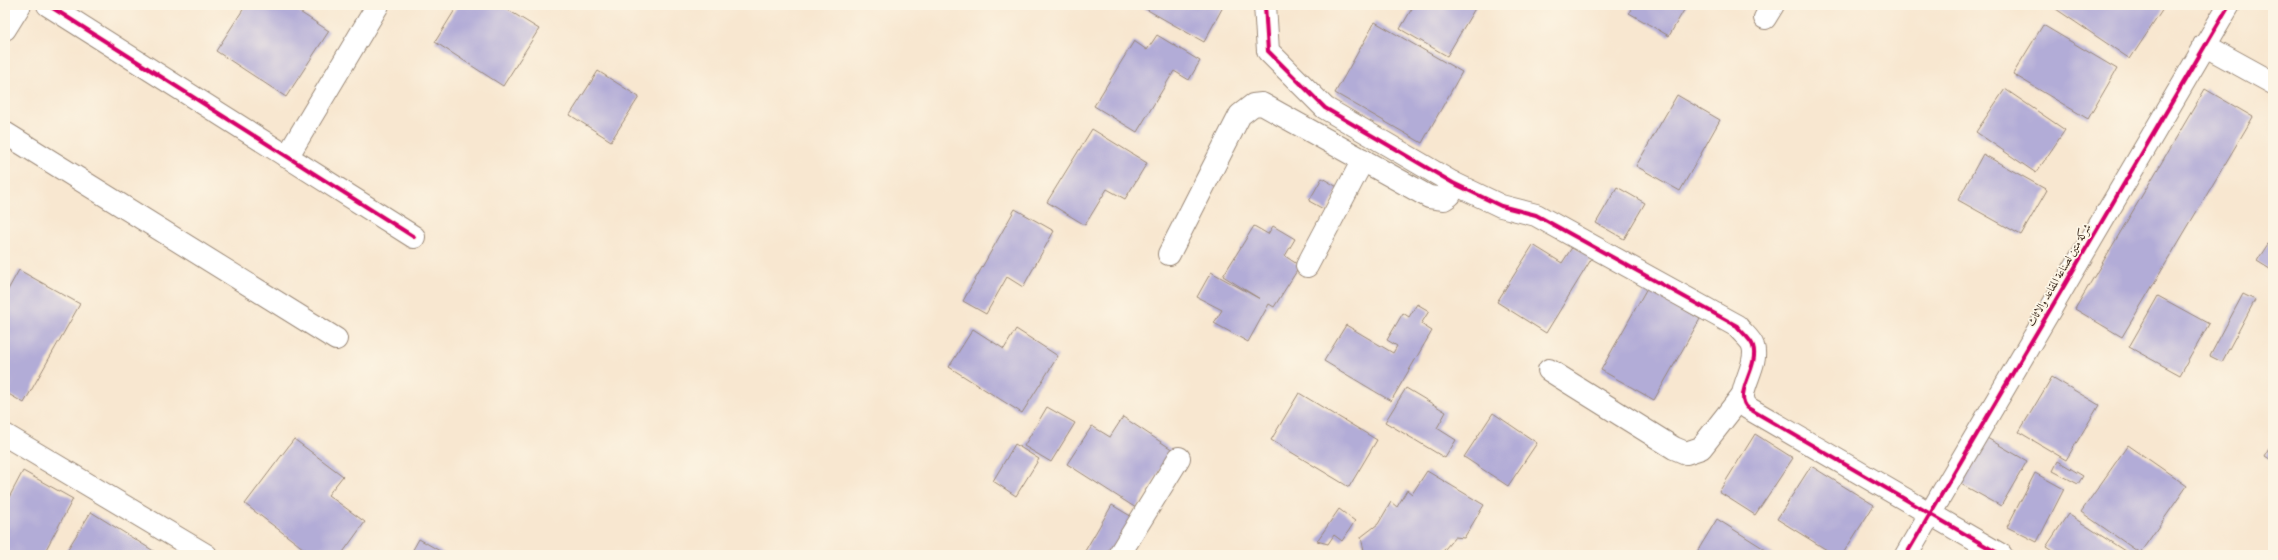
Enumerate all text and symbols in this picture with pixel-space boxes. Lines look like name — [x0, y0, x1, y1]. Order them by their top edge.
street label: شركة متين لصناعة المقاعد والاثاث — [2023, 221, 2095, 329]

